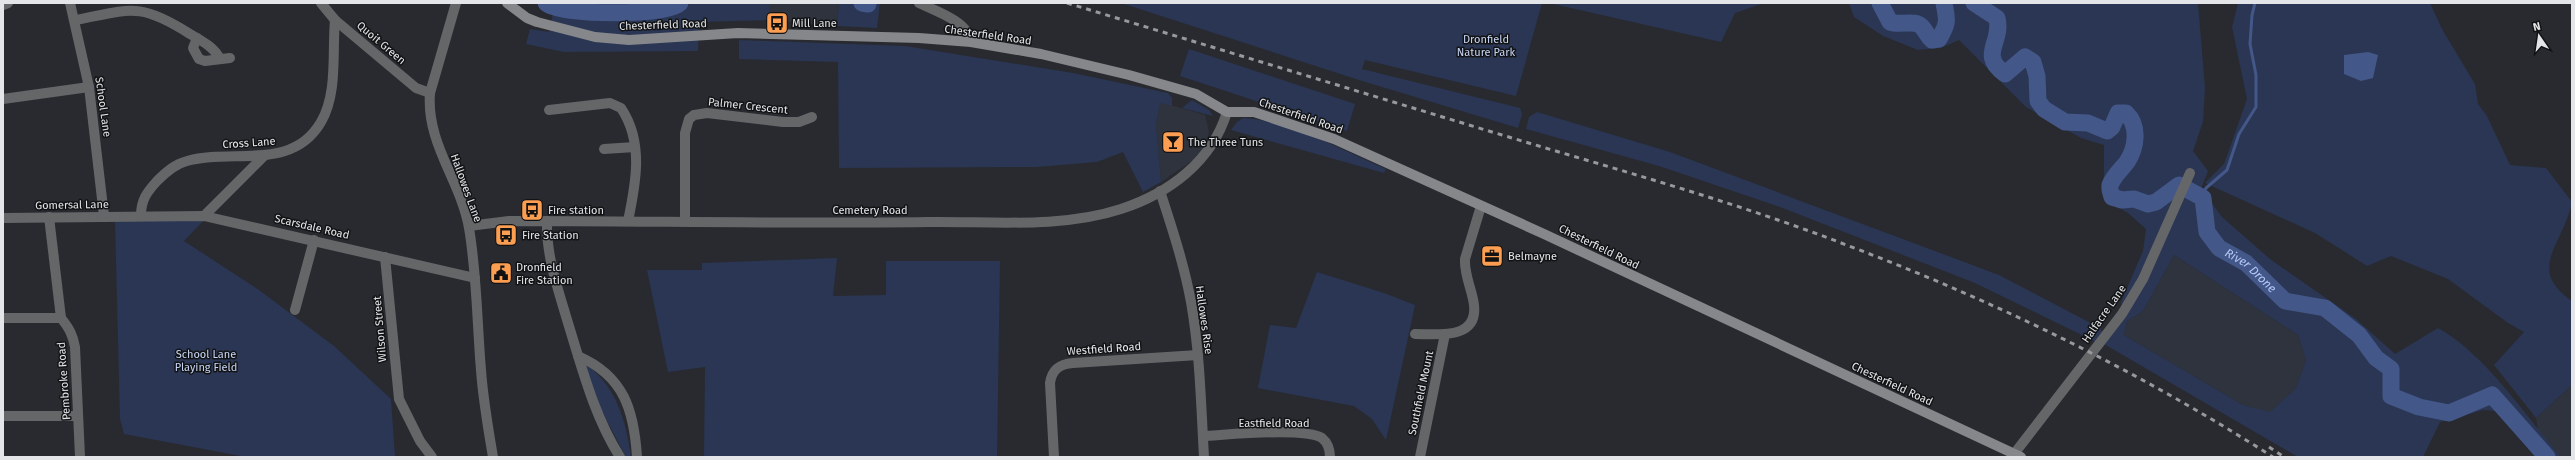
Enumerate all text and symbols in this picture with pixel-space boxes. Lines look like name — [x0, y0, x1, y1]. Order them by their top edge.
bus stop icon: Mill Lane — [764, 10, 790, 36]
north arrow — [2519, 16, 2559, 56]
street label: Chesterfield Road — [619, 17, 707, 33]
place label: Mill Lane — [792, 17, 837, 30]
street label: Quoit Green — [354, 19, 408, 67]
text: N — [2532, 20, 2542, 34]
street label: Chesterfield Road — [944, 22, 1032, 48]
park label: Dronfield Nature Park — [1457, 33, 1516, 59]
street label: School Lane — [92, 76, 114, 138]
street label: Palmer Crescent — [708, 95, 788, 117]
street label: Chesterfield Road — [1257, 96, 1345, 136]
bar icon: The Three Tuns — [1160, 129, 1186, 155]
street label: Cross Lane — [222, 135, 276, 151]
place label: The Three Tuns — [1188, 136, 1263, 149]
street label: Hallowes Lane — [448, 152, 484, 224]
bus stop icon: Fire station — [519, 197, 545, 223]
street label: Gomersal Lane — [35, 198, 109, 212]
place label: Fire station — [548, 204, 604, 217]
street label: Cemetery Road — [832, 204, 908, 217]
street label: Scarsdale Road — [273, 212, 351, 242]
bus stop icon: Fire Station — [493, 222, 519, 248]
street label: Chesterfield Road — [1557, 222, 1641, 272]
place label: Fire Station — [522, 229, 579, 242]
office icon: Belmayne — [1479, 243, 1505, 269]
water label: River Drone — [2223, 246, 2279, 295]
place label: Belmayne — [1508, 250, 1557, 263]
public building icon: Dronfield Fire Station — [488, 260, 514, 286]
place label: Dronfield Fire Station — [516, 261, 573, 287]
street label: Halfacre Lane — [2079, 282, 2129, 346]
street label: Hallowes Rise — [1193, 285, 1215, 355]
street label: Wilson Street — [371, 295, 389, 363]
street label: Westfield Road — [1066, 340, 1142, 358]
street label: Pembroke Road — [55, 342, 73, 420]
park label: School Lane Playing Field — [175, 348, 237, 374]
street label: Southfield Mount — [1406, 350, 1436, 436]
street label: Chesterfield Road — [1849, 360, 1935, 408]
street label: Eastfield Road — [1238, 417, 1310, 430]

